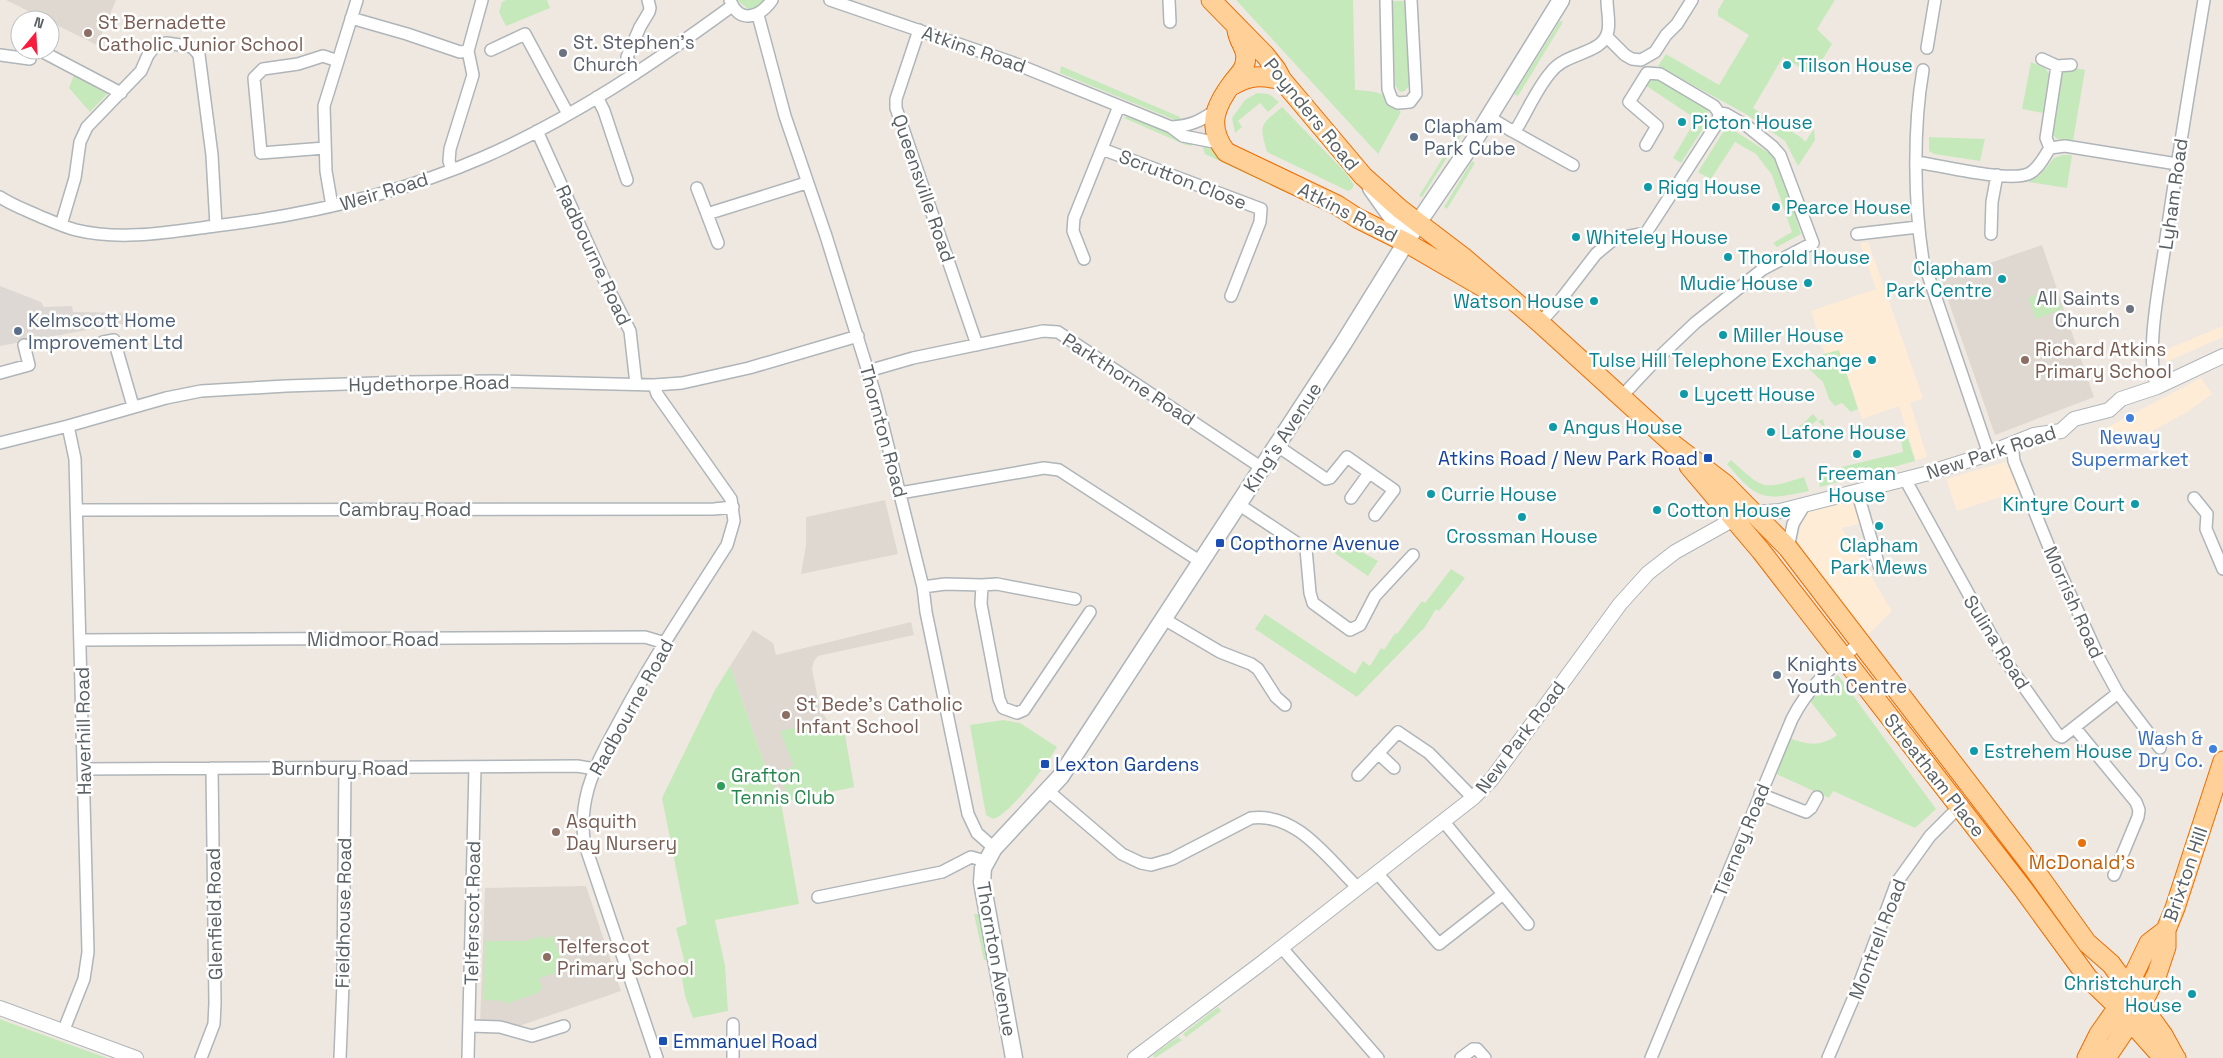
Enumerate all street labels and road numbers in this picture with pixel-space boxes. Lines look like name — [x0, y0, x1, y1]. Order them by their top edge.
street label: Atkins Road — [919, 20, 1029, 79]
street label: Poynders Road — [1258, 53, 1365, 176]
street label: Queensville Road — [886, 111, 961, 266]
street label: Lyham Road — [2153, 137, 2194, 251]
street label: Scrutton Close — [1115, 144, 1250, 215]
street label: Weir Road — [337, 166, 431, 217]
street label: Atkins Road — [1294, 177, 1402, 248]
street label: Radbourne Road — [550, 181, 637, 329]
street label: Parkthorne Road — [1058, 327, 1200, 432]
street label: Thornton Road — [854, 362, 913, 500]
street label: Hydethorpe Road — [348, 370, 510, 397]
street label: King's Avenue — [1237, 377, 1327, 497]
street label: New Park Road — [1923, 420, 2059, 485]
street label: Cambray Road — [339, 497, 471, 522]
street label: Morrish Road — [2038, 542, 2109, 662]
street label: Sulina Road — [1958, 590, 2035, 694]
street label: Midmoor Road — [307, 627, 439, 652]
street label: Radbourne Road — [584, 635, 679, 780]
street label: Haverhill Road — [70, 667, 97, 795]
street label: New Park Road — [1470, 676, 1571, 799]
street label: Streatham Place — [1878, 708, 1991, 842]
street label: Burnbury Road — [271, 756, 409, 781]
street label: Tierney Road — [1707, 780, 1776, 901]
street label: Brixton Hill — [2158, 823, 2213, 925]
street label: Fieldhouse Road — [330, 837, 357, 989]
street label: Telferscot Road — [459, 841, 486, 985]
street label: Glenfield Road — [201, 848, 228, 980]
street label: Montrell Road — [1843, 875, 1912, 1003]
street label: Thornton Avenue — [971, 880, 1022, 1038]

